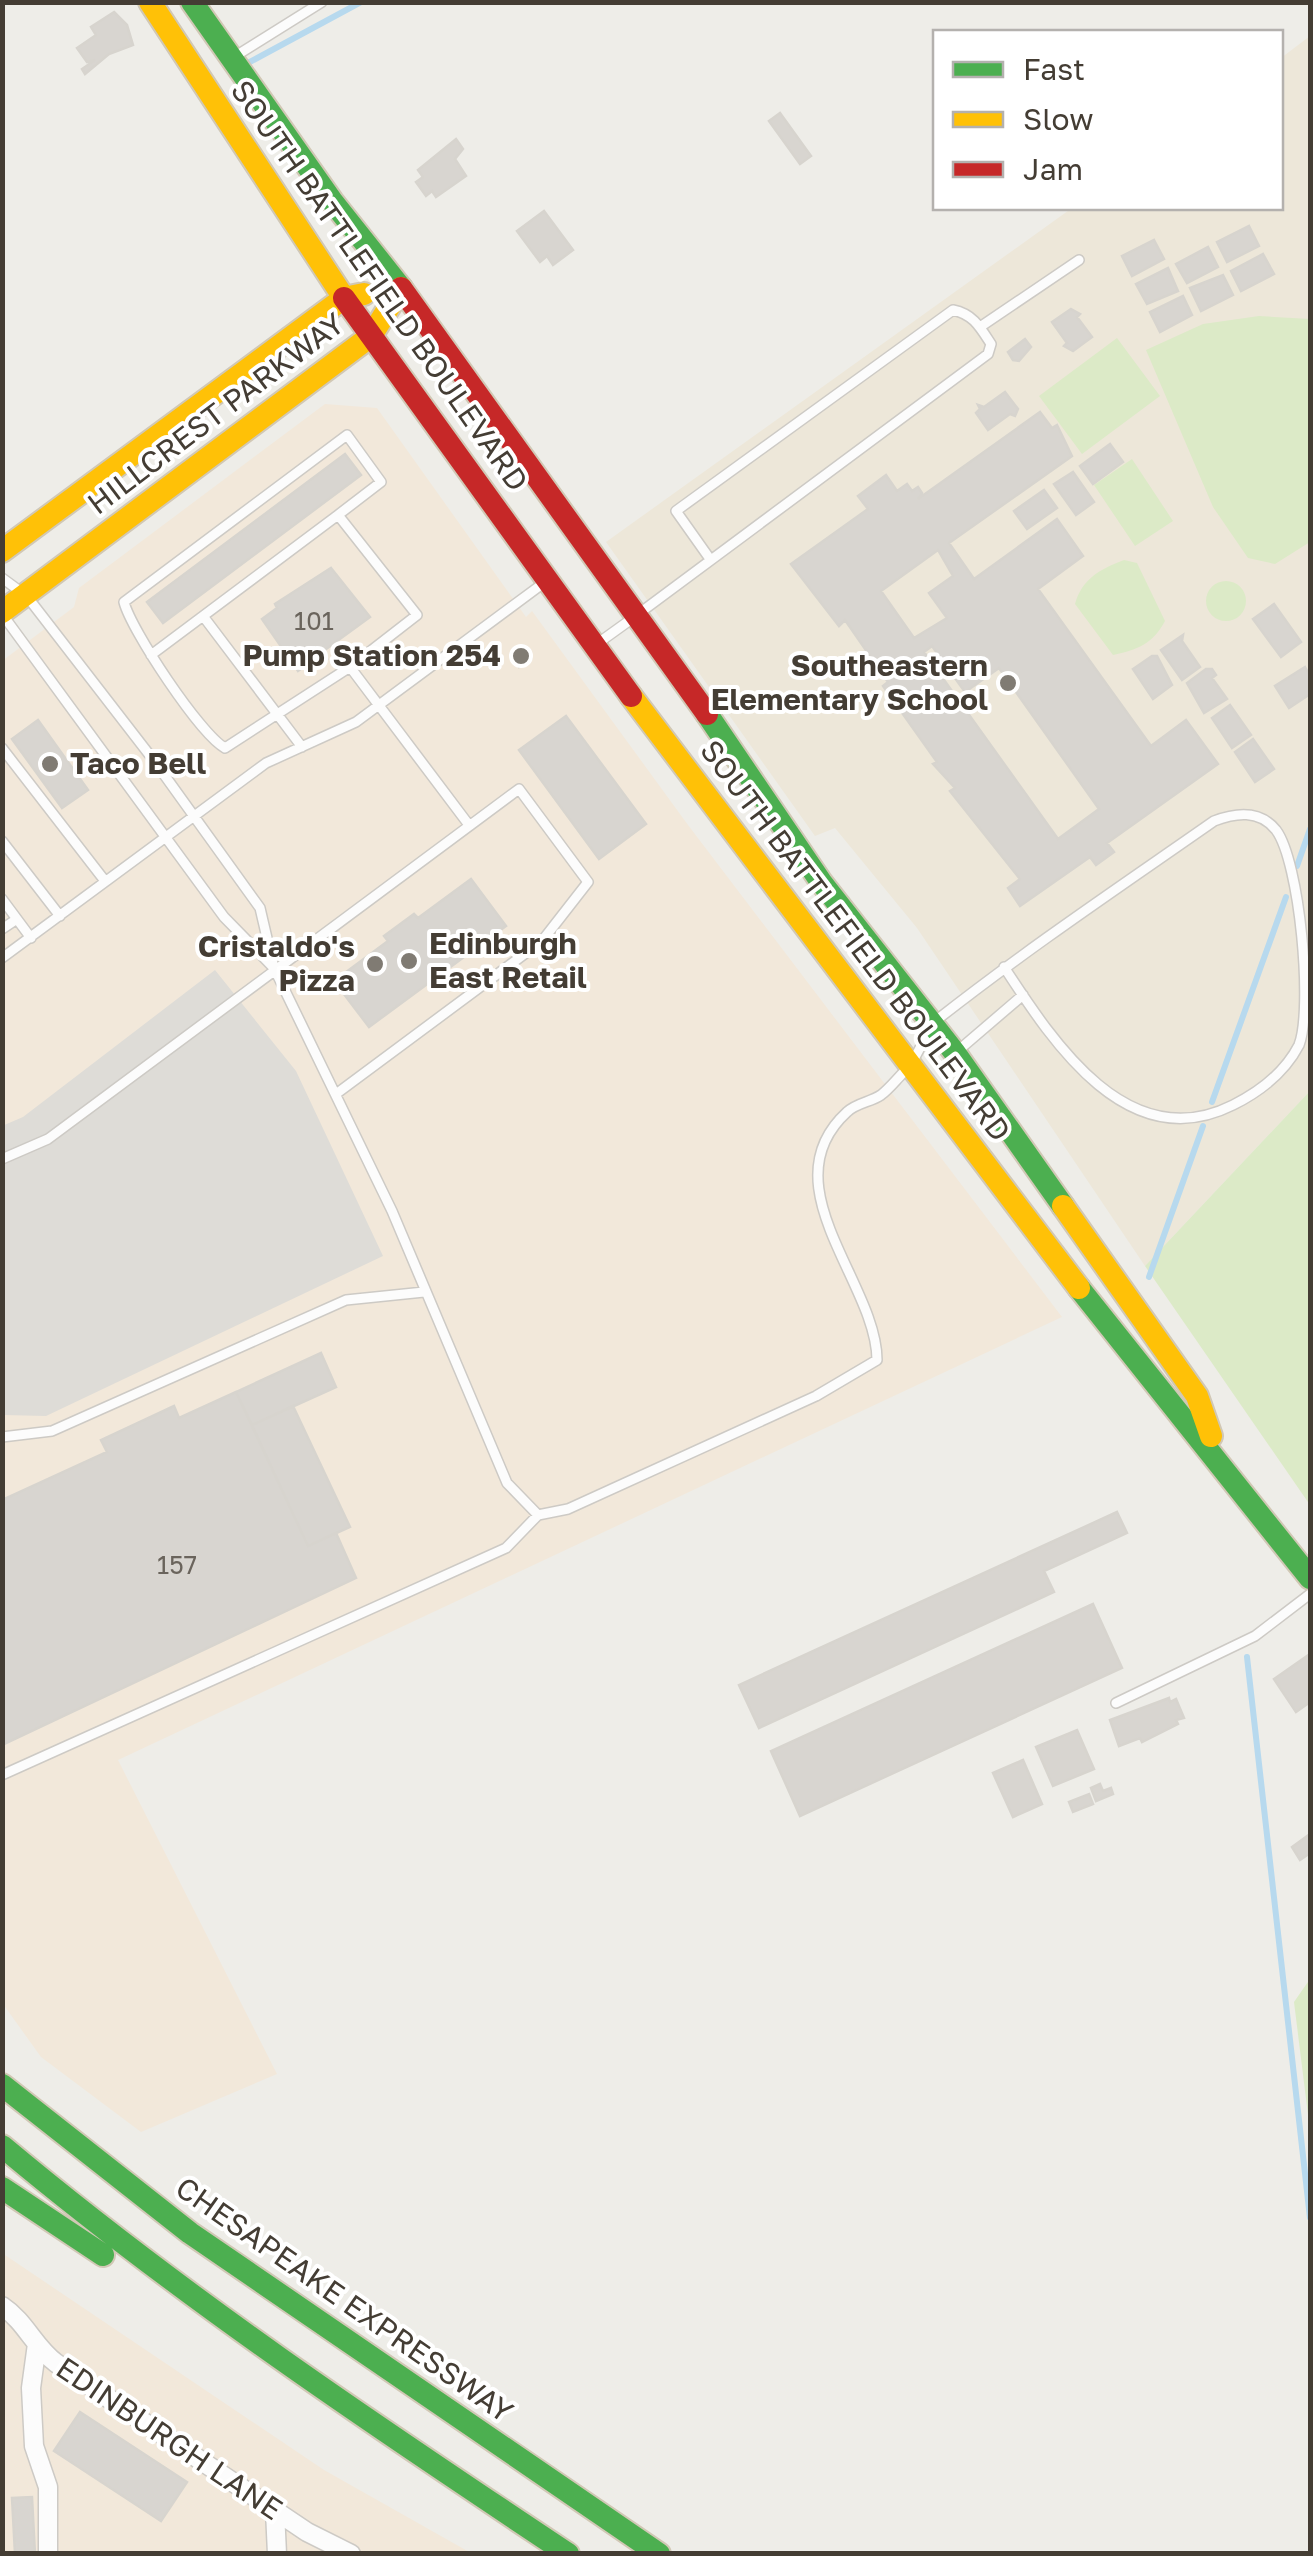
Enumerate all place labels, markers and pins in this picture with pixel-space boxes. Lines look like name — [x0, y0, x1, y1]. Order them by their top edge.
place label: Pump Station 254 — [242, 637, 501, 673]
marker: Pump Station 254 — [510, 645, 532, 667]
place label: Southeastern Elementary School — [711, 647, 988, 717]
marker: Southeastern Elementary School — [997, 672, 1019, 694]
place label: Taco Bell — [70, 745, 206, 781]
marker: Taco Bell — [39, 753, 61, 775]
place label: Edinburgh East Retail — [429, 925, 587, 995]
place label: Cristaldo's Pizza — [198, 928, 355, 998]
marker: Edinburgh East Retail — [398, 950, 420, 972]
marker: Cristaldo's Pizza — [364, 953, 386, 975]

